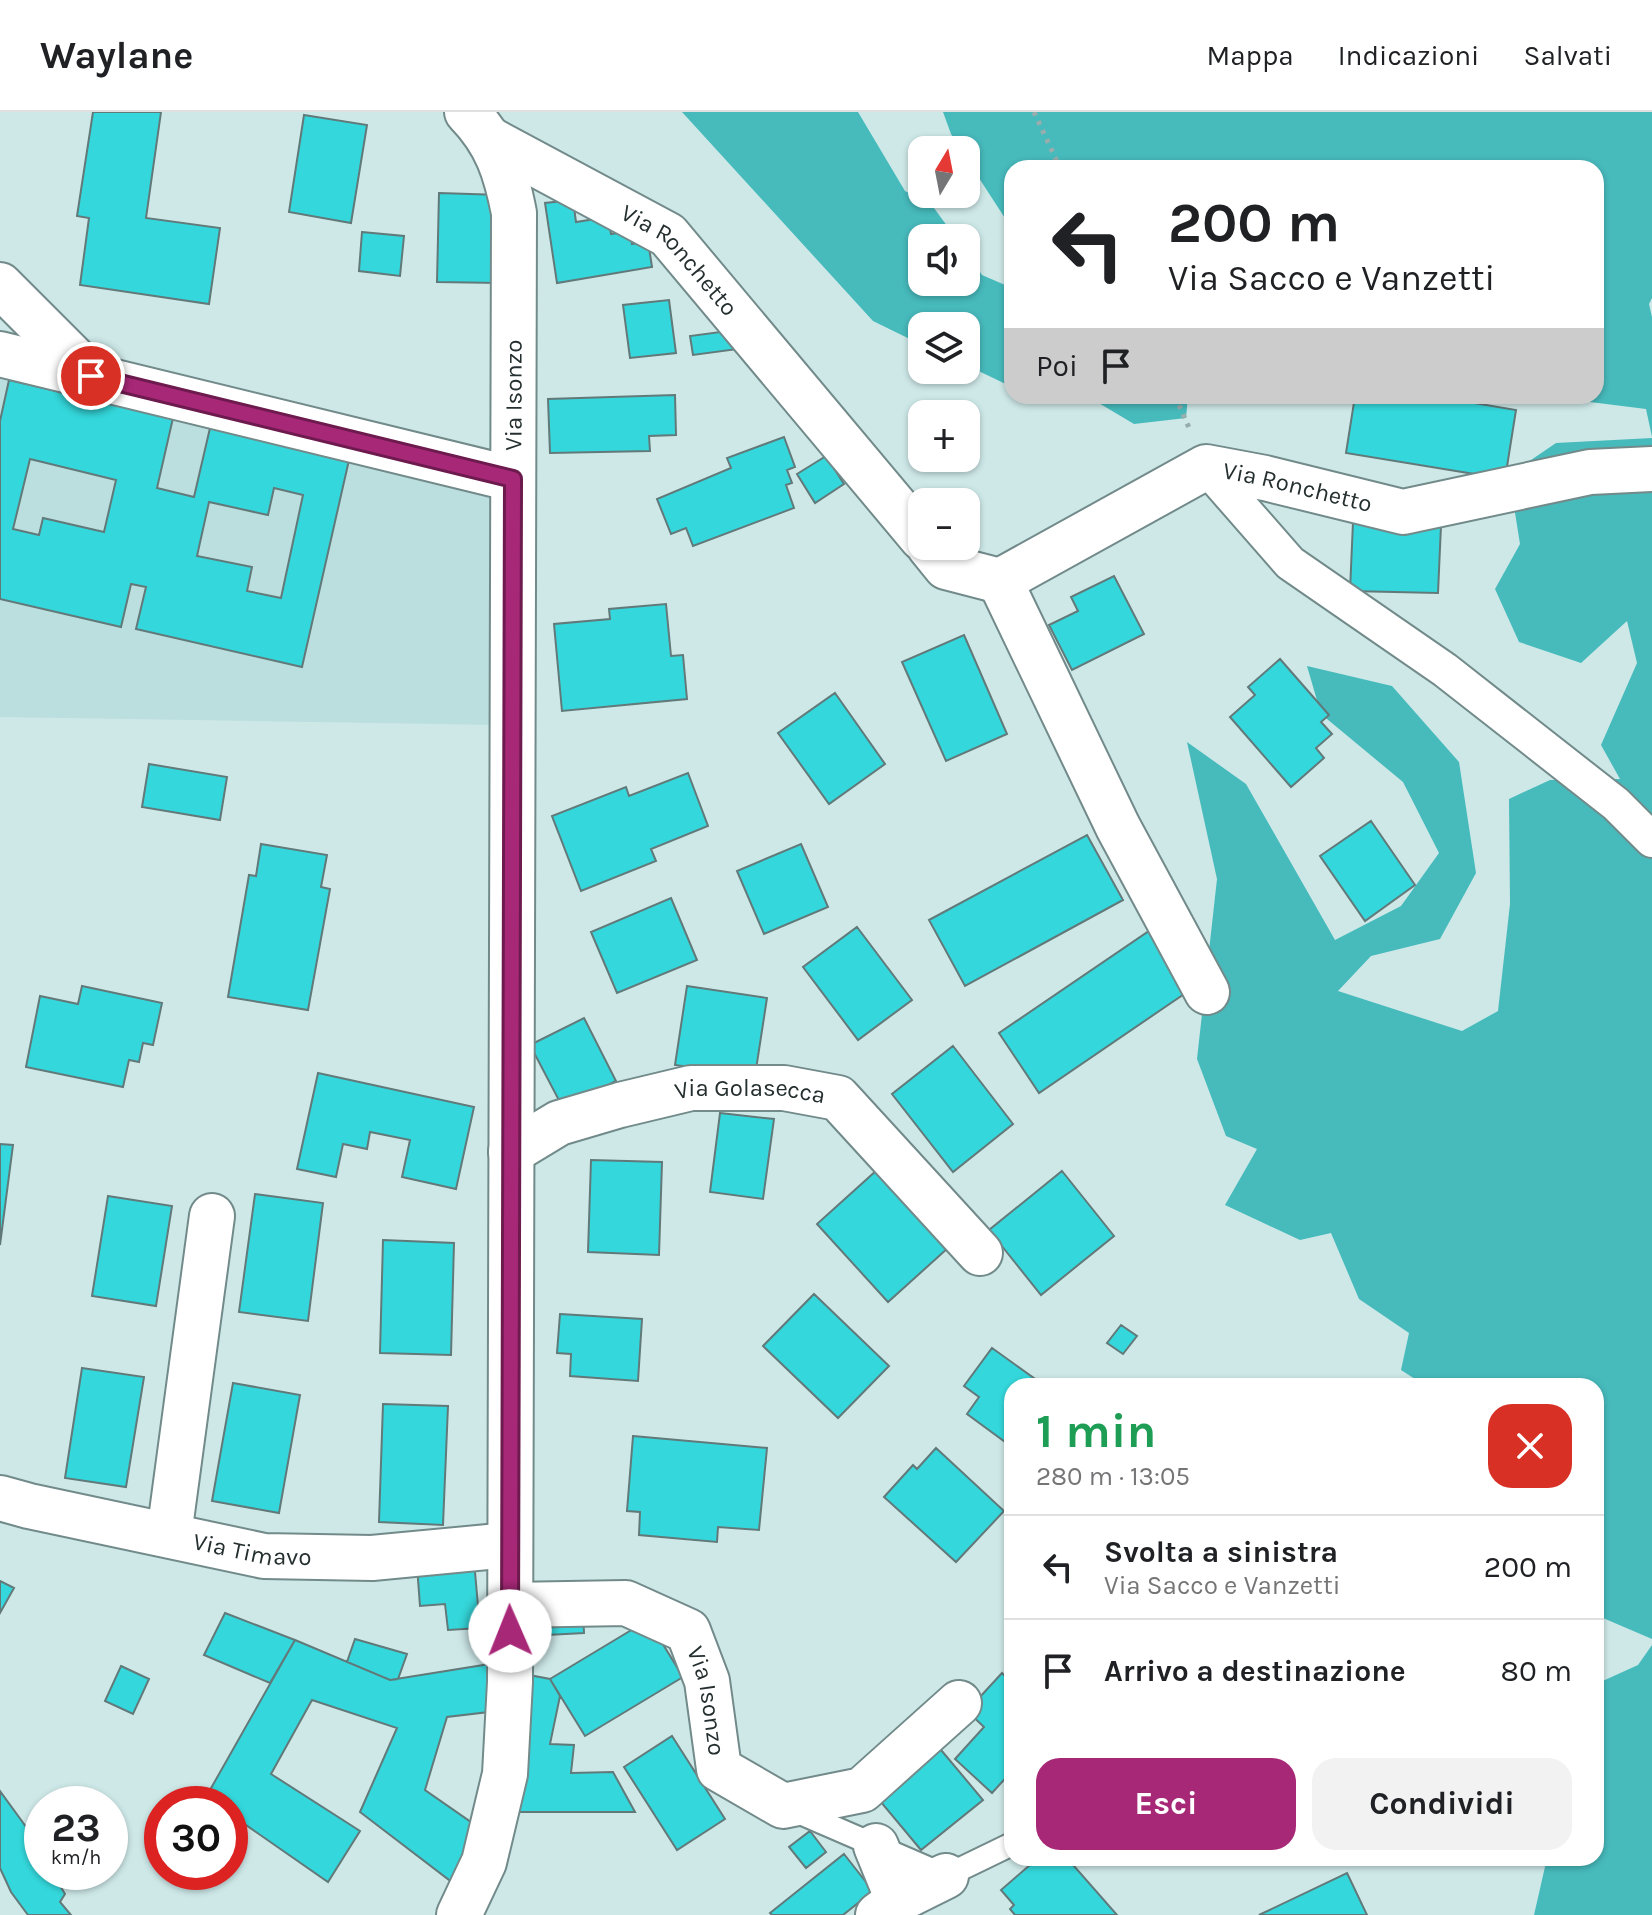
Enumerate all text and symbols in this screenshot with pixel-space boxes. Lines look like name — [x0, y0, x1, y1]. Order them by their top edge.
text: Waylane — [40, 33, 193, 78]
text: Mappa — [1206, 39, 1294, 72]
text: Indicazioni — [1338, 39, 1479, 72]
text: Salvati — [1523, 39, 1612, 72]
north arrow — [908, 136, 980, 208]
map controls — [908, 136, 980, 560]
text: 200 m — [1168, 190, 1340, 255]
icon: left — [1036, 192, 1140, 296]
street label: Via Ronchetto — [616, 198, 744, 321]
button: sound — [908, 224, 980, 296]
text: Via Sacco e Vanzetti — [1168, 257, 1495, 299]
button: layers — [908, 312, 980, 384]
street label: Via Isonzo — [499, 340, 528, 451]
pin — [57, 342, 125, 410]
icon: arrive — [1094, 344, 1138, 388]
text: Poi — [1036, 348, 1078, 384]
icon: arrive — [69, 354, 113, 398]
button: + — [908, 400, 980, 472]
street label: Via Ronchetto — [1221, 456, 1375, 518]
button: − — [908, 488, 980, 560]
street label: Via Golasecca — [672, 1074, 828, 1109]
text: 1 min — [1036, 1403, 1156, 1459]
button: close — [1488, 1404, 1572, 1488]
text: 280 m · 13:05 — [1036, 1461, 1190, 1492]
street label: Via Timavo — [191, 1527, 312, 1572]
text: Svolta a sinistra — [1104, 1534, 1338, 1570]
icon: left — [1036, 1545, 1080, 1589]
text: 200 m — [1484, 1549, 1572, 1585]
text: Via Sacco e Vanzetti — [1104, 1570, 1340, 1601]
position arrow — [468, 1589, 552, 1673]
street label: Via Isonzo — [681, 1642, 731, 1757]
icon: arrive — [1036, 1649, 1080, 1693]
text: Arrivo a destinazione — [1104, 1653, 1406, 1689]
text: 80 m — [1501, 1653, 1572, 1689]
button: Esci — [1036, 1758, 1296, 1850]
button: Condividi — [1312, 1758, 1572, 1850]
speed limit sign: 30 — [144, 1786, 248, 1890]
text: 23 — [51, 1804, 101, 1851]
text: km/h — [51, 1846, 101, 1869]

